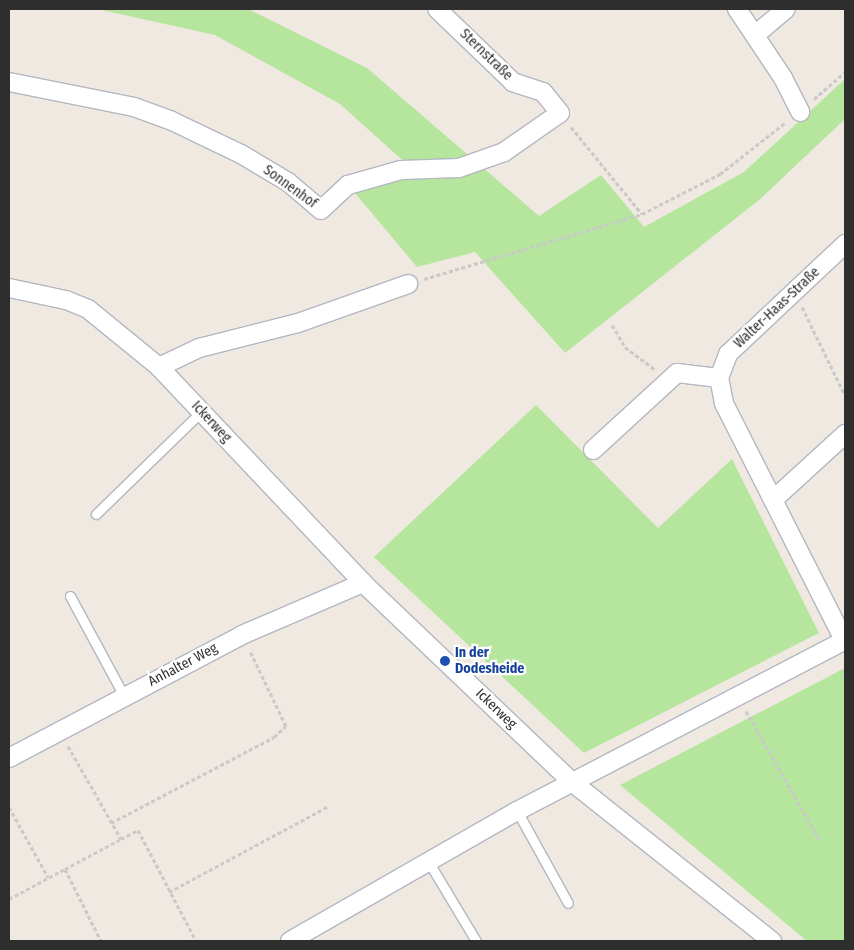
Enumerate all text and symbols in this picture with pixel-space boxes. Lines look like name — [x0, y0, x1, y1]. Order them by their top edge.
street label: Sternstraße — [456, 26, 516, 84]
street label: Sonnenhof — [260, 162, 320, 212]
street label: Walter-Haas-Straße — [731, 264, 823, 352]
street label: Ickerweg — [188, 398, 234, 446]
street label: Anhalter Weg — [146, 640, 220, 690]
place label: In der Dodesheide — [455, 645, 524, 678]
marker: In der Dodesheide — [439, 655, 451, 667]
street label: Ickerweg — [472, 685, 520, 733]

